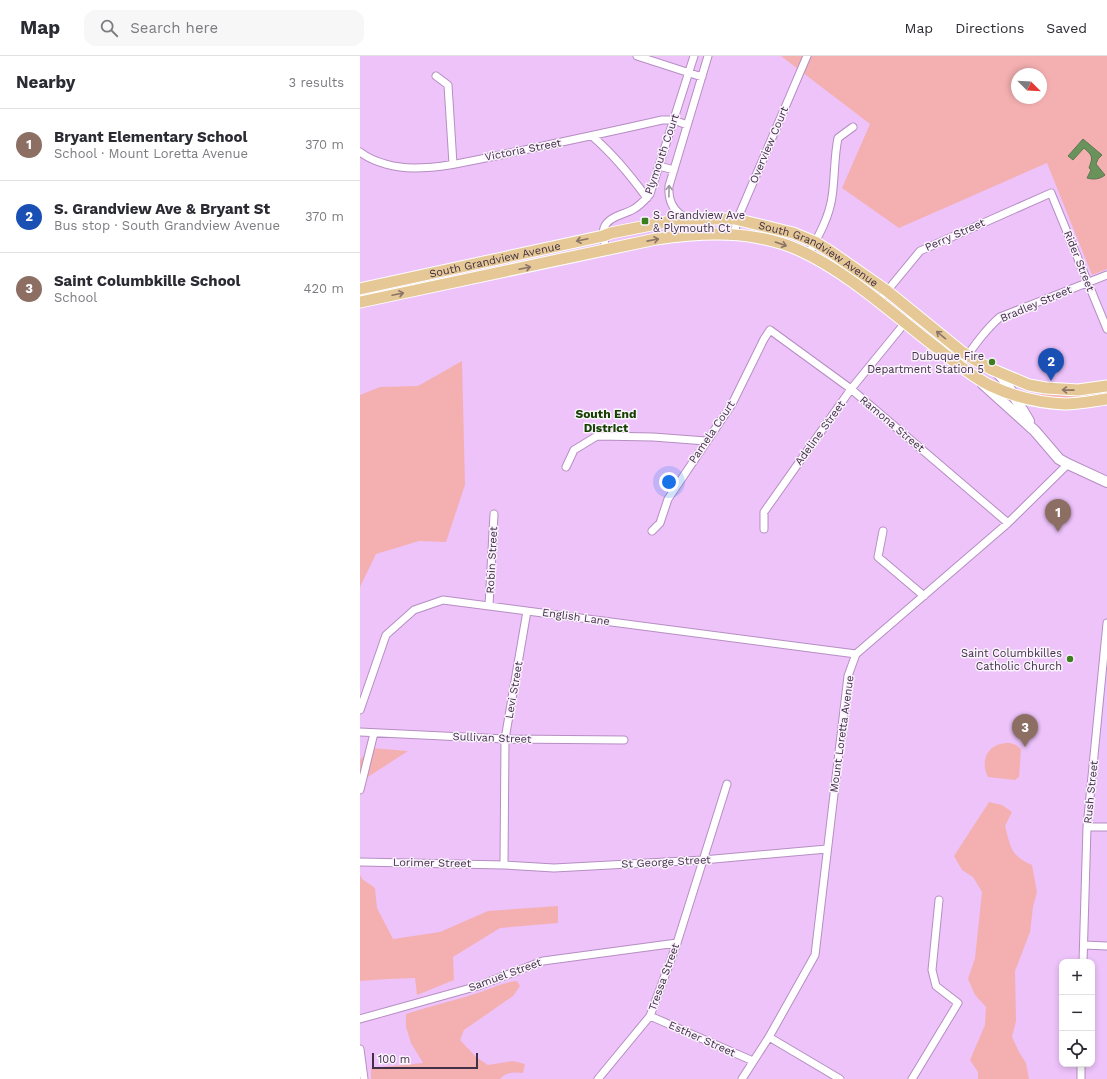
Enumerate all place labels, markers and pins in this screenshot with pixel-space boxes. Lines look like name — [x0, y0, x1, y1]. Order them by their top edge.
place label: S. Grandview Ave & Plymouth Ct — [653, 209, 745, 235]
marker: S. Grandview Ave & Plymouth Ct — [640, 216, 650, 226]
pin: 2 — [1038, 348, 1064, 381]
place label: Dubuque Fire Department Station 5 — [867, 350, 984, 376]
marker: Dubuque Fire Department Station 5 — [987, 357, 997, 367]
pin: 1 — [1045, 499, 1071, 532]
place label: Saint Columbkilles Catholic Church — [961, 647, 1062, 673]
marker: Saint Columbkilles Catholic Church — [1065, 654, 1075, 664]
pin: 3 — [1012, 714, 1038, 747]

